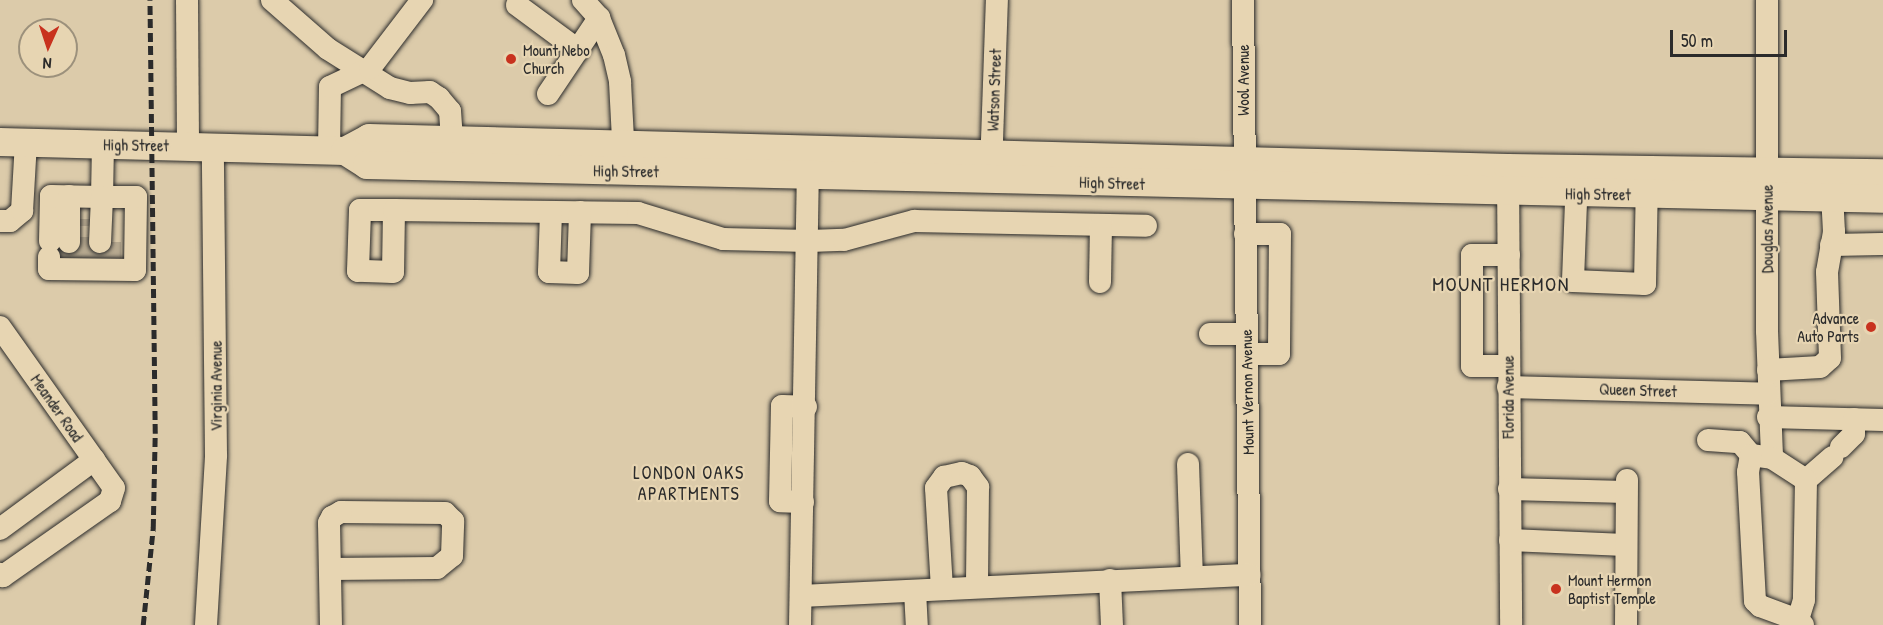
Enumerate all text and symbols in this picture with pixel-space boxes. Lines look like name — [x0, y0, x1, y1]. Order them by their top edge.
north arrow — [18, 18, 78, 78]
scale bar — [1673, 18, 1790, 56]
text: 50 m — [1681, 28, 1713, 53]
place label: Mount Nebo Church — [523, 40, 590, 78]
street label: Wool Avenue — [1233, 44, 1253, 116]
street label: Watson Street — [983, 48, 1005, 132]
marker: Mount Nebo Church — [504, 52, 518, 66]
text: N — [42, 53, 52, 75]
street label: High Street — [103, 135, 169, 155]
street label: High Street — [593, 161, 659, 181]
street label: High Street — [1079, 172, 1145, 194]
street label: High Street — [1565, 184, 1631, 204]
street label: Douglas Avenue — [1757, 185, 1777, 273]
district label: MOUNT HERMON — [1432, 271, 1570, 295]
place label: Advance Auto Parts — [1797, 308, 1859, 346]
marker: Advance Auto Parts — [1864, 320, 1878, 334]
street label: Mount Vernon Avenue — [1236, 329, 1258, 455]
street label: Virginia Avenue — [206, 341, 226, 431]
street label: Florida Avenue — [1498, 355, 1518, 439]
street label: Meander Road — [27, 371, 87, 445]
street label: Queen Street — [1599, 379, 1677, 401]
district label: LONDON OAKS APARTMENTS — [633, 463, 745, 506]
place label: Mount Hermon Baptist Temple — [1568, 570, 1656, 608]
marker: Mount Hermon Baptist Temple — [1549, 582, 1563, 596]

